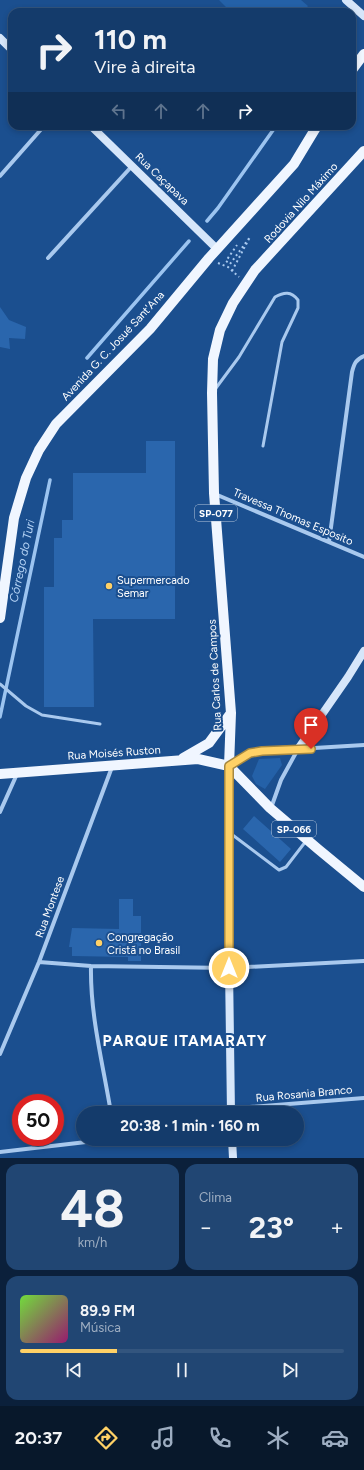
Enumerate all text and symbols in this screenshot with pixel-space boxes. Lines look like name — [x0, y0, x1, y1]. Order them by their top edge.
text: 110 m — [94, 22, 167, 56]
icon: right — [28, 24, 80, 76]
text: Vire à direita — [94, 56, 195, 78]
icon: left — [108, 100, 130, 122]
icon: ahead — [150, 100, 172, 122]
icon: ahead — [192, 100, 214, 122]
icon: right — [234, 100, 256, 122]
street label: Rua Caçapava — [132, 150, 192, 208]
street label: Rodovia Nilo Máximo — [262, 160, 340, 246]
street label: Avenida G. C. Josué Sant'Ana — [59, 289, 167, 403]
street label: Travessa Thomas Esposito — [231, 486, 355, 548]
road number: SP-077 — [195, 505, 237, 521]
water label: Córrego do Turi — [6, 518, 38, 604]
place label: Supermercado Semar — [117, 574, 190, 600]
marker: Supermercado Semar — [104, 581, 114, 591]
street label: Rua Carlos de Campos — [206, 619, 224, 731]
pin — [294, 708, 328, 749]
icon: arrive — [300, 714, 322, 736]
street label: Rua Moisés Ruston — [67, 743, 161, 763]
road number: SP-066 — [272, 821, 316, 837]
street label: Rua Montese — [33, 874, 67, 940]
place label: Congregação Cristã no Brasil — [107, 931, 180, 957]
marker: Congregação Cristã no Brasil — [94, 938, 104, 948]
position arrow — [208, 947, 250, 989]
district label: PARQUE ITAMARATY — [103, 1032, 267, 1050]
street label: Rua Rosania Branco — [255, 1083, 353, 1105]
speed limit sign: 50 — [12, 1094, 64, 1146]
text: 20:38 · 1 min · 160 m — [120, 1117, 260, 1135]
text: 48 — [60, 1178, 125, 1240]
text: Clima — [199, 1190, 232, 1205]
text: 23° — [249, 1209, 294, 1246]
text: − — [199, 1214, 213, 1241]
text: + — [330, 1214, 344, 1241]
text: km/h — [78, 1235, 107, 1250]
text: 89.9 FM — [80, 1302, 135, 1320]
text: Música — [80, 1320, 121, 1335]
icon: previous — [63, 1359, 85, 1381]
icon: pause — [171, 1359, 193, 1381]
icon: next — [279, 1359, 301, 1381]
icon: directions — [92, 1424, 120, 1452]
icon: music — [149, 1424, 177, 1452]
icon: phone — [206, 1424, 234, 1452]
icon: climate — [264, 1424, 292, 1452]
icon: car — [321, 1424, 349, 1452]
text: 20:37 — [15, 1427, 62, 1449]

